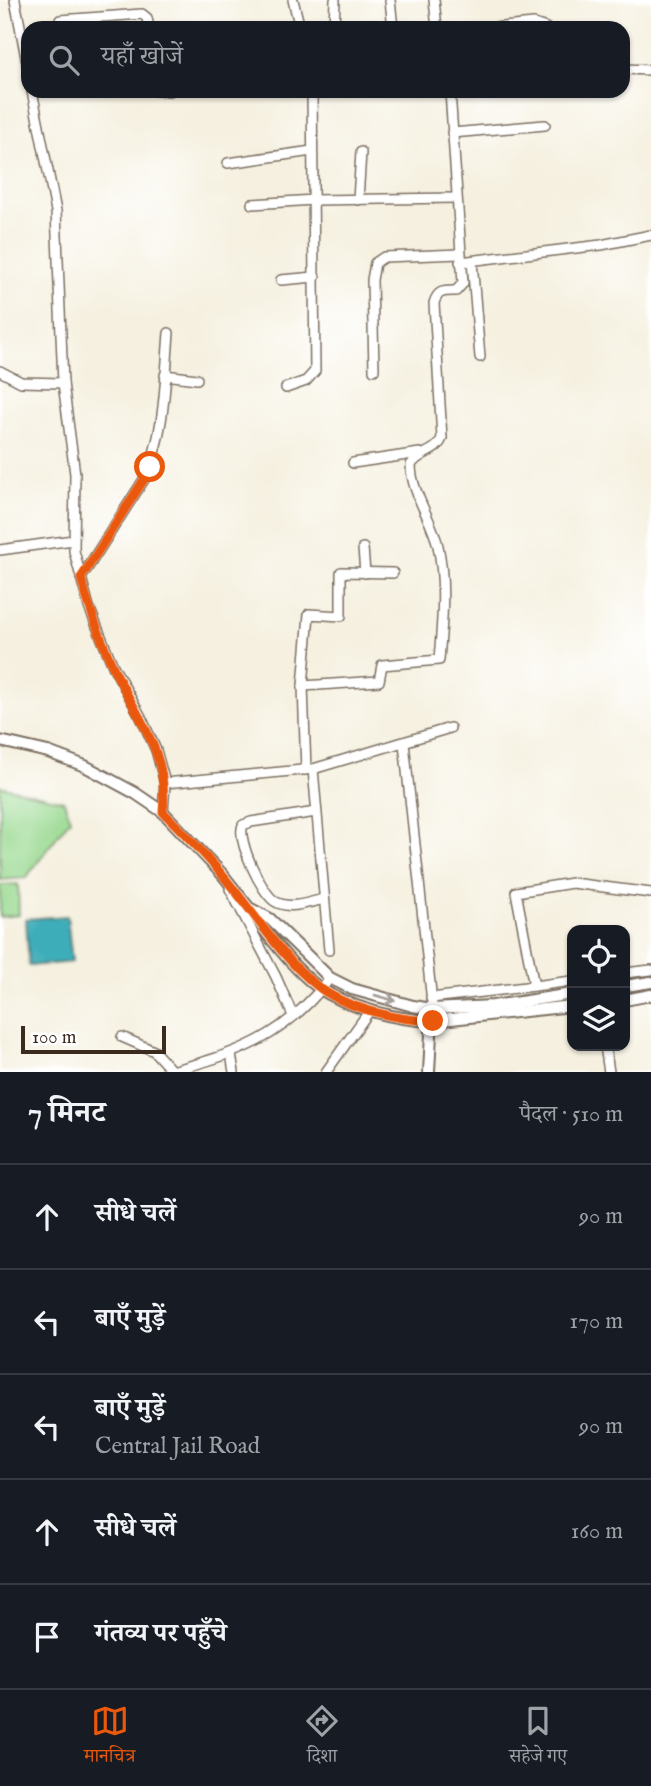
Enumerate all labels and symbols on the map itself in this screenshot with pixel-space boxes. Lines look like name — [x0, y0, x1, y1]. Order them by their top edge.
route start — [134, 451, 165, 482]
one-way arrow — [373, 992, 395, 1005]
route end — [417, 1005, 448, 1036]
scale bar — [21, 1023, 166, 1055]

